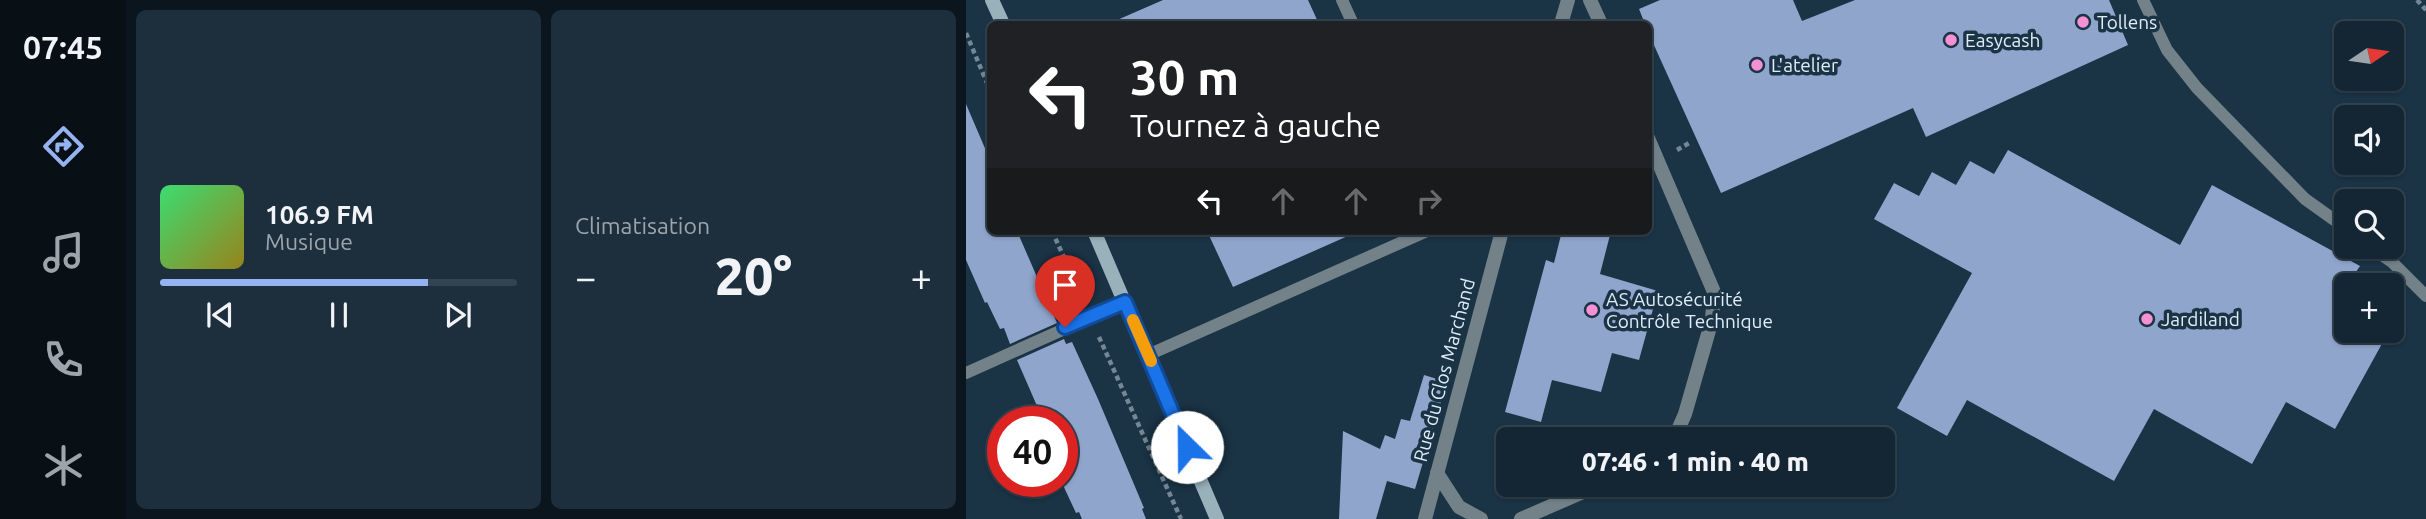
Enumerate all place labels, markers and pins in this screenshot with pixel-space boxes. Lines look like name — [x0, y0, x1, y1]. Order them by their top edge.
place label: Tollens — [2097, 11, 2157, 33]
marker: Tollens — [2075, 14, 2091, 30]
place label: Easycash — [1965, 29, 2040, 51]
marker: Easycash — [1943, 32, 1959, 48]
place label: L'atelier — [1771, 54, 1838, 76]
marker: L'atelier — [1749, 57, 1765, 73]
pin — [1035, 255, 1095, 327]
place label: AS Autosécurité Contrôle Technique — [1606, 288, 1773, 332]
marker: AS Autosécurité Contrôle Technique — [1584, 302, 1600, 318]
place label: Jardiland — [2161, 308, 2240, 330]
marker: Jardiland — [2139, 311, 2155, 327]

